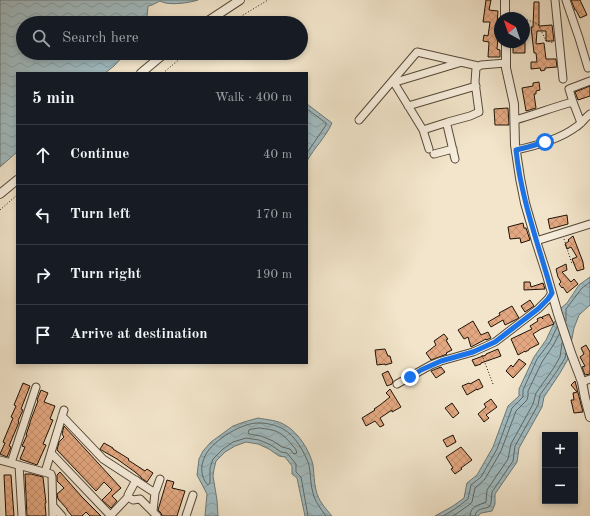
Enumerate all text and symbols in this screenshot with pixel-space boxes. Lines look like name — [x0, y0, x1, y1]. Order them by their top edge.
north arrow — [494, 12, 530, 48]
search box — [16, 16, 308, 60]
icon: search — [30, 27, 52, 49]
text: Search here — [62, 31, 139, 46]
text: 5 min — [32, 90, 75, 107]
text: Walk · 400 m — [215, 91, 292, 104]
route start — [536, 133, 554, 151]
icon: ahead — [32, 144, 54, 166]
text: Continue — [70, 147, 129, 162]
text: 40 m — [263, 148, 292, 161]
icon: left — [32, 204, 54, 226]
text: Turn left — [70, 207, 130, 222]
text: 170 m — [255, 208, 292, 221]
icon: right — [32, 264, 54, 286]
text: Turn right — [70, 267, 141, 282]
text: 190 m — [255, 268, 292, 281]
icon: arrive — [32, 324, 54, 346]
text: Arrive at destination — [70, 327, 208, 342]
route end — [401, 368, 419, 386]
map controls — [542, 432, 578, 504]
button: + — [542, 432, 578, 468]
button: − — [542, 468, 578, 504]

